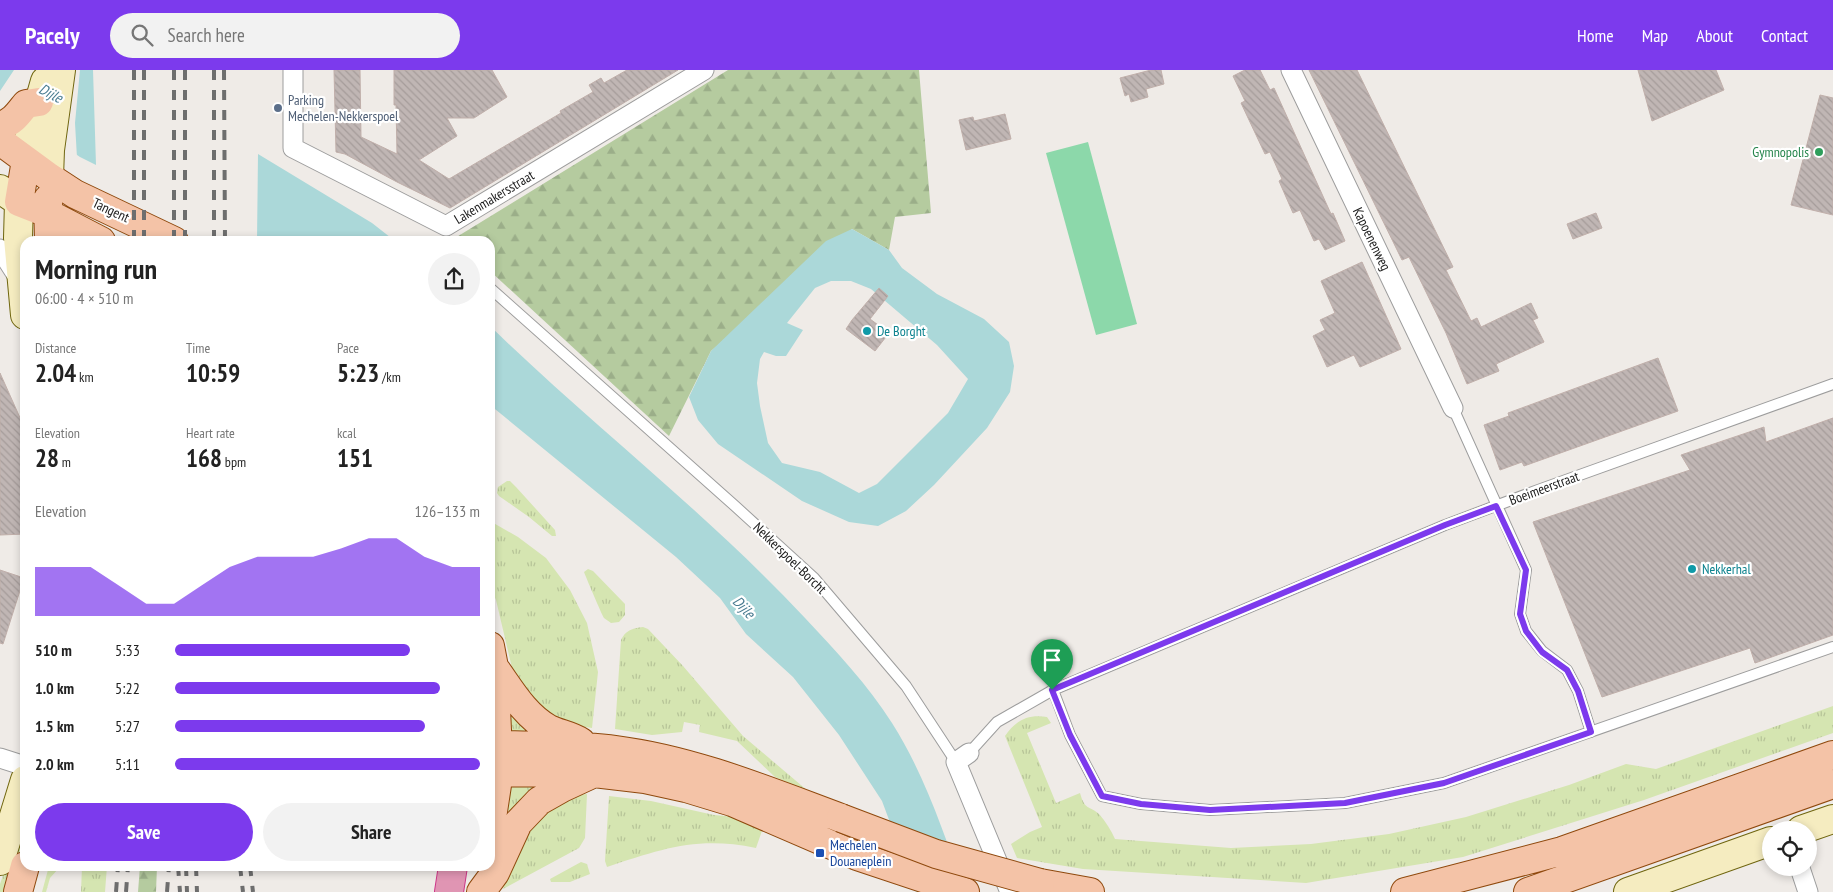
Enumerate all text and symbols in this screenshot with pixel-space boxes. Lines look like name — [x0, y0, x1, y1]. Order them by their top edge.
search box — [110, 13, 460, 58]
text: Pacely — [25, 20, 80, 51]
icon: search — [128, 21, 156, 49]
text: Search here — [168, 23, 245, 47]
text: Home — [1577, 24, 1614, 47]
text: Map — [1642, 24, 1668, 47]
text: About — [1696, 24, 1733, 47]
text: Contact — [1761, 24, 1808, 47]
water label: Dijle — [36, 79, 67, 107]
place label: Parking Mechelen-Nekkerspoel — [288, 91, 399, 125]
marker: Parking Mechelen-Nekkerspoel — [272, 102, 284, 114]
place label: Gymnopolis — [1752, 143, 1809, 161]
marker: Gymnopolis — [1813, 146, 1825, 158]
street label: Lakenmakersstraat — [451, 166, 537, 228]
street label: Tangent — [90, 194, 132, 226]
street label: Kapoenenweg — [1349, 204, 1395, 274]
text: Morning run — [35, 250, 157, 287]
button: share — [428, 253, 480, 305]
text: 06:00 · 4 × 510 m — [35, 288, 133, 308]
place label: De Borght — [877, 322, 926, 340]
marker: De Borght — [861, 325, 873, 337]
text: Distance — [35, 339, 76, 357]
text: Time — [186, 339, 210, 357]
text: Pace — [337, 339, 359, 357]
text: 2.04 — [35, 357, 76, 389]
text: 10:59 — [186, 357, 240, 389]
text: 5:23 — [337, 357, 379, 389]
text: km — [76, 368, 94, 386]
text: /km — [379, 368, 401, 386]
text: Elevation — [35, 424, 80, 442]
text: Heart rate — [186, 424, 235, 442]
text: kcal — [337, 424, 356, 442]
text: 28 — [35, 442, 59, 474]
text: 168 — [186, 442, 222, 474]
text: 151 — [337, 442, 373, 474]
text: m — [59, 453, 71, 471]
text: bpm — [222, 453, 246, 471]
street label: Boeimeerstraat — [1506, 467, 1582, 509]
text: Elevation — [35, 501, 86, 521]
text: 126–133 m — [415, 501, 480, 521]
street label: Nekkerspoel-Borcht — [750, 518, 831, 598]
place label: Nekkerhal — [1702, 560, 1751, 578]
marker: Nekkerhal — [1686, 563, 1698, 575]
water label: Dijle — [729, 592, 760, 623]
pin — [1031, 639, 1073, 690]
text: 510 m — [35, 640, 72, 660]
text: 5:33 — [115, 640, 140, 660]
icon: arrive — [1038, 646, 1066, 674]
text: 1.0 km — [35, 678, 74, 698]
text: 5:22 — [115, 678, 140, 698]
text: 1.5 km — [35, 716, 74, 736]
text: 5:27 — [115, 716, 140, 736]
text: 2.0 km — [35, 754, 74, 774]
text: 5:11 — [115, 754, 140, 774]
button: Save — [35, 803, 253, 861]
button: Share — [263, 803, 480, 861]
map controls — [1762, 821, 1817, 876]
button: locate — [1762, 821, 1817, 876]
place label: Mechelen Douaneplein — [830, 836, 891, 870]
marker: Mechelen Douaneplein — [814, 847, 826, 859]

